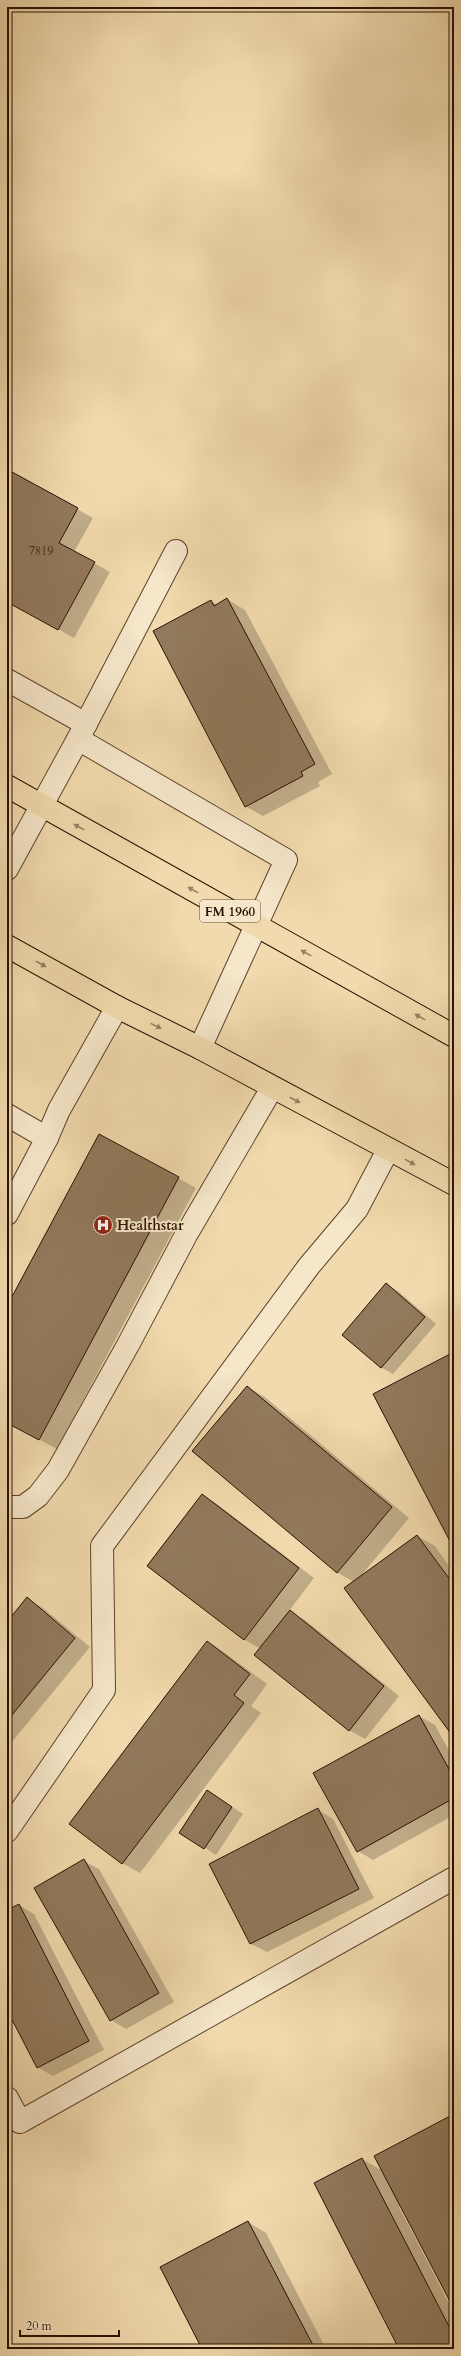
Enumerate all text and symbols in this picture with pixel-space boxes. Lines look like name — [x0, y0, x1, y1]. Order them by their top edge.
house number: 7819 — [29, 543, 53, 559]
one-way arrow — [73, 823, 85, 830]
one-way arrow — [187, 887, 199, 893]
road number: FM 1960 — [200, 900, 260, 922]
one-way arrow — [300, 950, 312, 957]
one-way arrow — [36, 961, 47, 967]
one-way arrow — [414, 1013, 426, 1020]
one-way arrow — [150, 1023, 161, 1029]
one-way arrow — [289, 1097, 301, 1104]
one-way arrow — [404, 1158, 416, 1165]
hospital icon: Healthstar — [92, 1214, 114, 1236]
place label: Healthstar — [117, 1216, 184, 1235]
scale bar — [20, 2312, 119, 2338]
text: 20 m — [26, 2318, 53, 2334]

